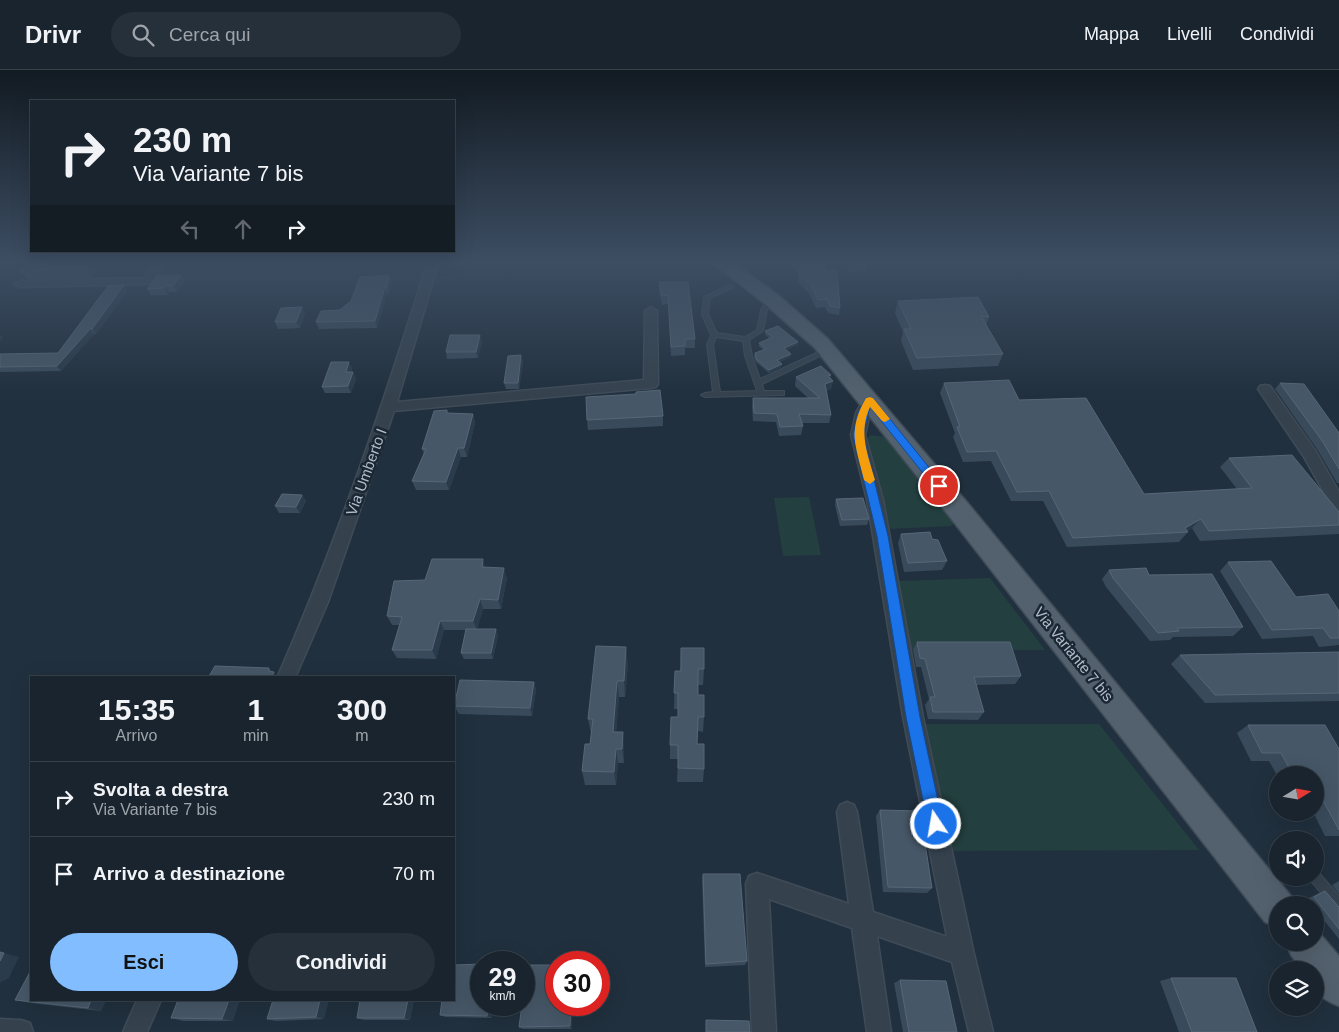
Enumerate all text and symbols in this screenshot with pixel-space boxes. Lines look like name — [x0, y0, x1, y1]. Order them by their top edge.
search box — [111, 12, 461, 57]
text: Drivr — [25, 21, 81, 48]
icon: search — [129, 21, 157, 49]
text: Cerca qui — [169, 24, 250, 45]
text: Mappa — [1084, 24, 1139, 44]
text: Livelli — [1167, 24, 1212, 44]
text: Condividi — [1240, 24, 1314, 44]
icon: right — [50, 120, 115, 185]
text: 230 m — [133, 120, 232, 159]
text: Via Variante 7 bis — [133, 161, 303, 186]
icon: left — [176, 215, 204, 243]
icon: ahead — [229, 215, 257, 243]
icon: right — [282, 215, 310, 243]
street label: Via Umberto I — [342, 426, 390, 518]
pin — [918, 465, 960, 507]
icon: arrive — [925, 472, 953, 500]
street label: Via Variante 7 bis — [1031, 604, 1117, 704]
text: 15:35 — [98, 693, 175, 726]
text: 1 — [247, 693, 264, 726]
text: 300 — [337, 693, 387, 726]
text: Arrivo — [116, 727, 157, 744]
text: min — [243, 727, 269, 744]
text: m — [355, 727, 368, 744]
north arrow — [1269, 766, 1324, 821]
map controls — [1269, 766, 1324, 1016]
text: Svolta a destra — [93, 779, 228, 800]
icon: right — [50, 785, 78, 813]
text: 230 m — [382, 788, 435, 809]
position arrow — [909, 797, 961, 849]
text: Via Variante 7 bis — [93, 801, 217, 818]
button: sound — [1269, 831, 1324, 886]
icon: arrive — [50, 860, 78, 888]
text: Arrivo a destinazione — [93, 863, 285, 884]
text: 70 m — [393, 863, 435, 884]
button: search — [1269, 896, 1324, 951]
button: Esci — [50, 933, 238, 991]
button: Condividi — [248, 933, 435, 991]
speed limit sign: 30 — [545, 951, 610, 1016]
button: layers — [1269, 961, 1324, 1016]
text: 29 — [489, 963, 516, 991]
text: km/h — [489, 989, 516, 1003]

